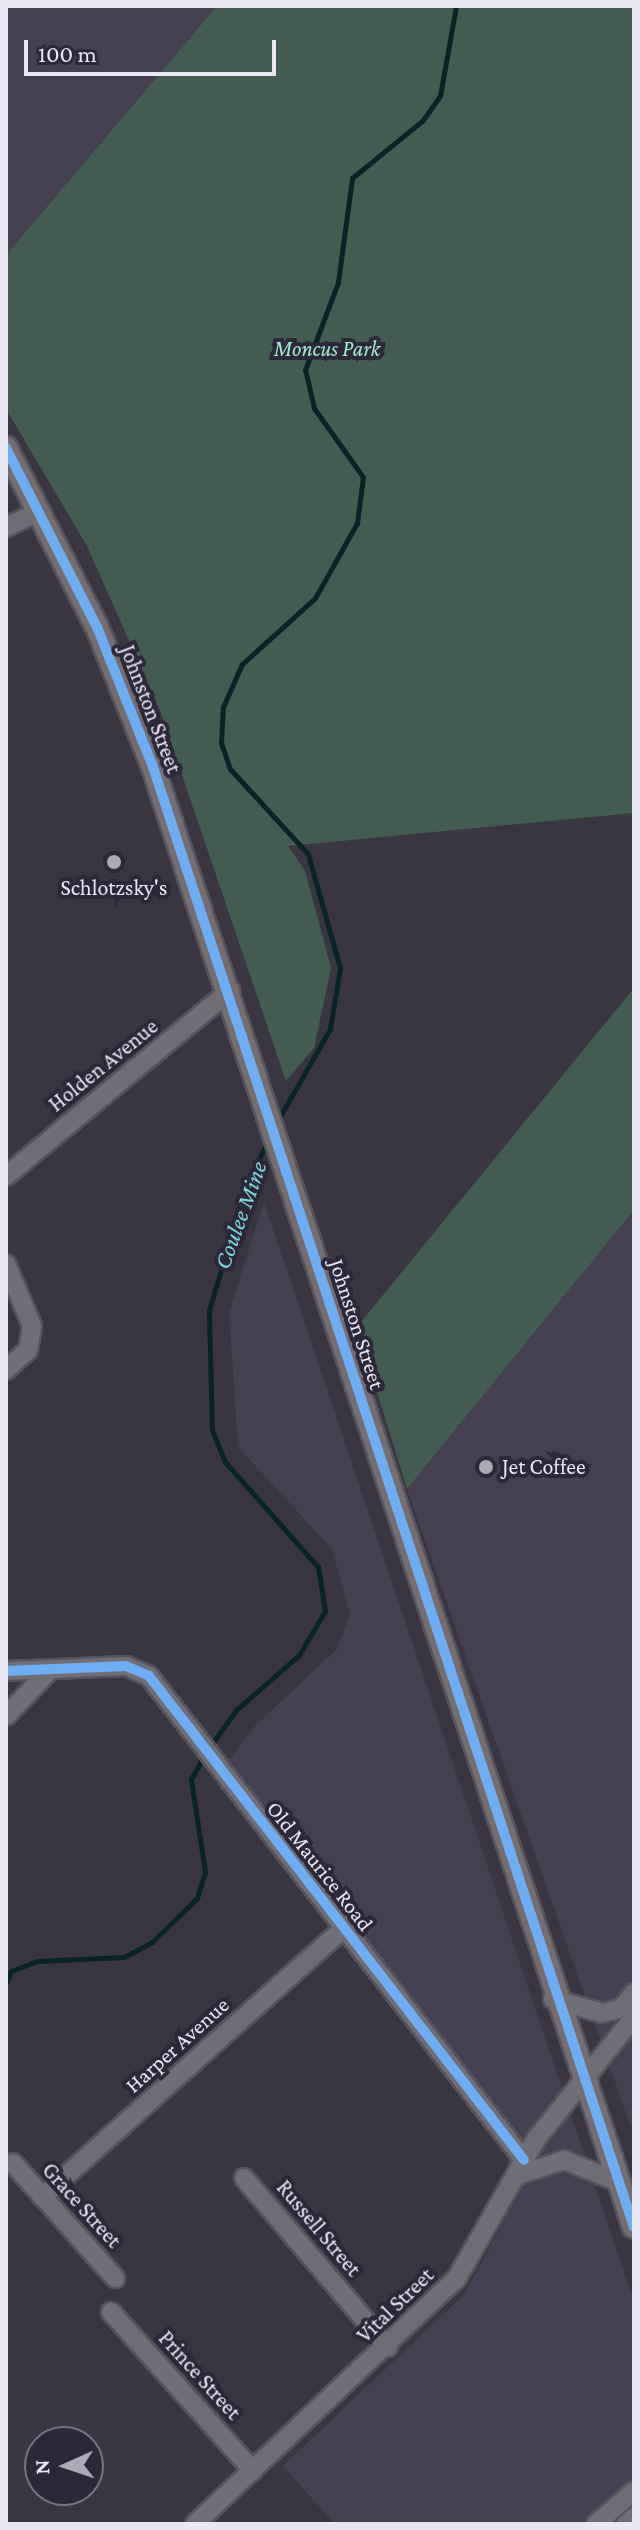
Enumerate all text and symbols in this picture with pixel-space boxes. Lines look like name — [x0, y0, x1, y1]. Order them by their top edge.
scale bar — [28, 24, 280, 74]
text: 100 m — [38, 40, 97, 67]
park label: Moncus Park — [274, 336, 380, 362]
street label: Johnston Street — [114, 641, 188, 777]
marker: Schlotzsky's — [105, 853, 123, 871]
place label: Schlotzsky's — [61, 875, 167, 901]
street label: Holden Avenue — [43, 1013, 163, 1117]
water label: Coulee Mine — [207, 1157, 273, 1273]
street label: Johnston Street — [324, 1256, 390, 1392]
place label: Jet Coffee — [502, 1454, 586, 1480]
marker: Jet Coffee — [477, 1458, 495, 1476]
street label: Old Maurice Road — [261, 1796, 379, 1936]
street label: Harper Avenue — [120, 1992, 234, 2098]
street label: Grace Street — [37, 2157, 127, 2253]
street label: Russell Street — [271, 2174, 367, 2282]
street label: Vital Street — [351, 2262, 439, 2348]
street label: Prince Street — [153, 2325, 247, 2425]
north arrow — [24, 2426, 104, 2506]
text: N — [29, 2459, 54, 2475]

